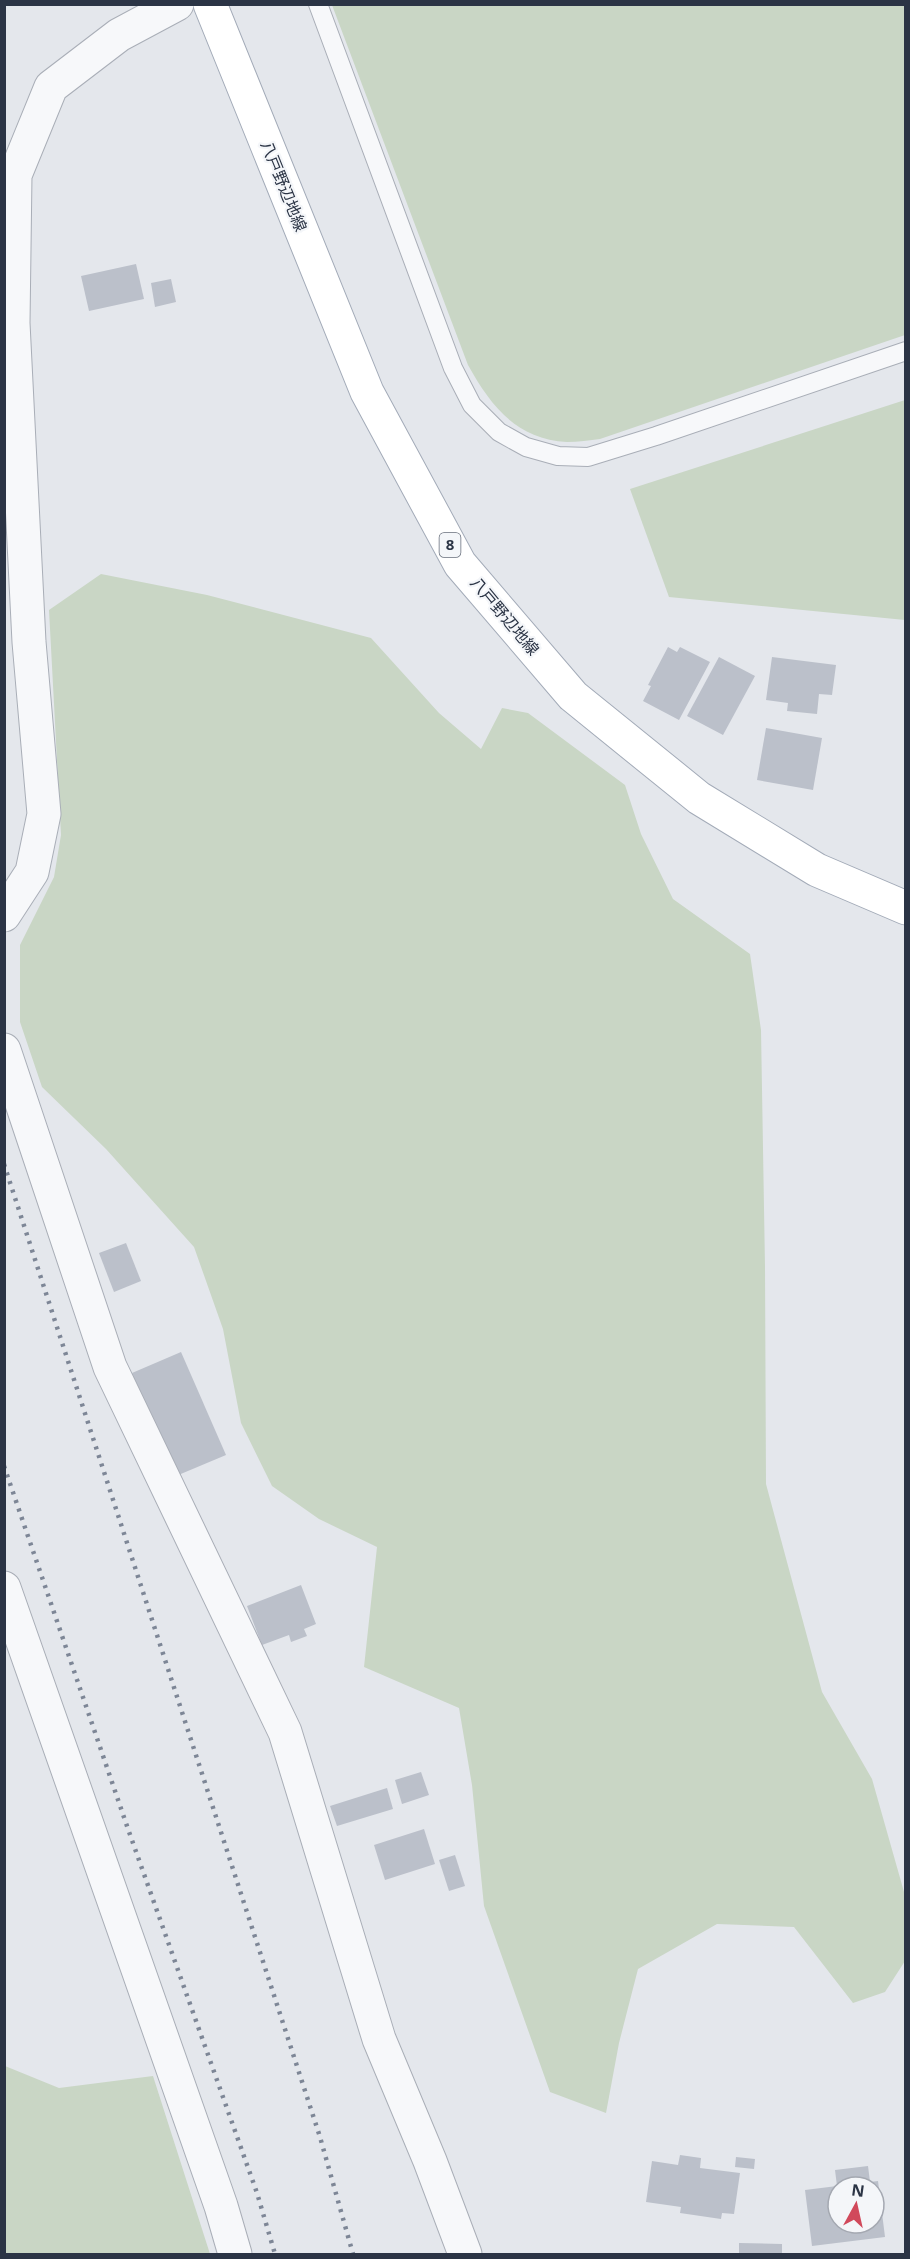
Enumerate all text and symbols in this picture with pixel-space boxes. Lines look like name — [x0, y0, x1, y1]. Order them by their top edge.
street label: 八戸野辺地線 — [256, 137, 312, 235]
road number: 8 — [440, 533, 460, 557]
street label: 八戸野辺地線 — [466, 572, 544, 660]
north arrow — [826, 2175, 886, 2235]
text: N — [850, 2178, 866, 2202]

